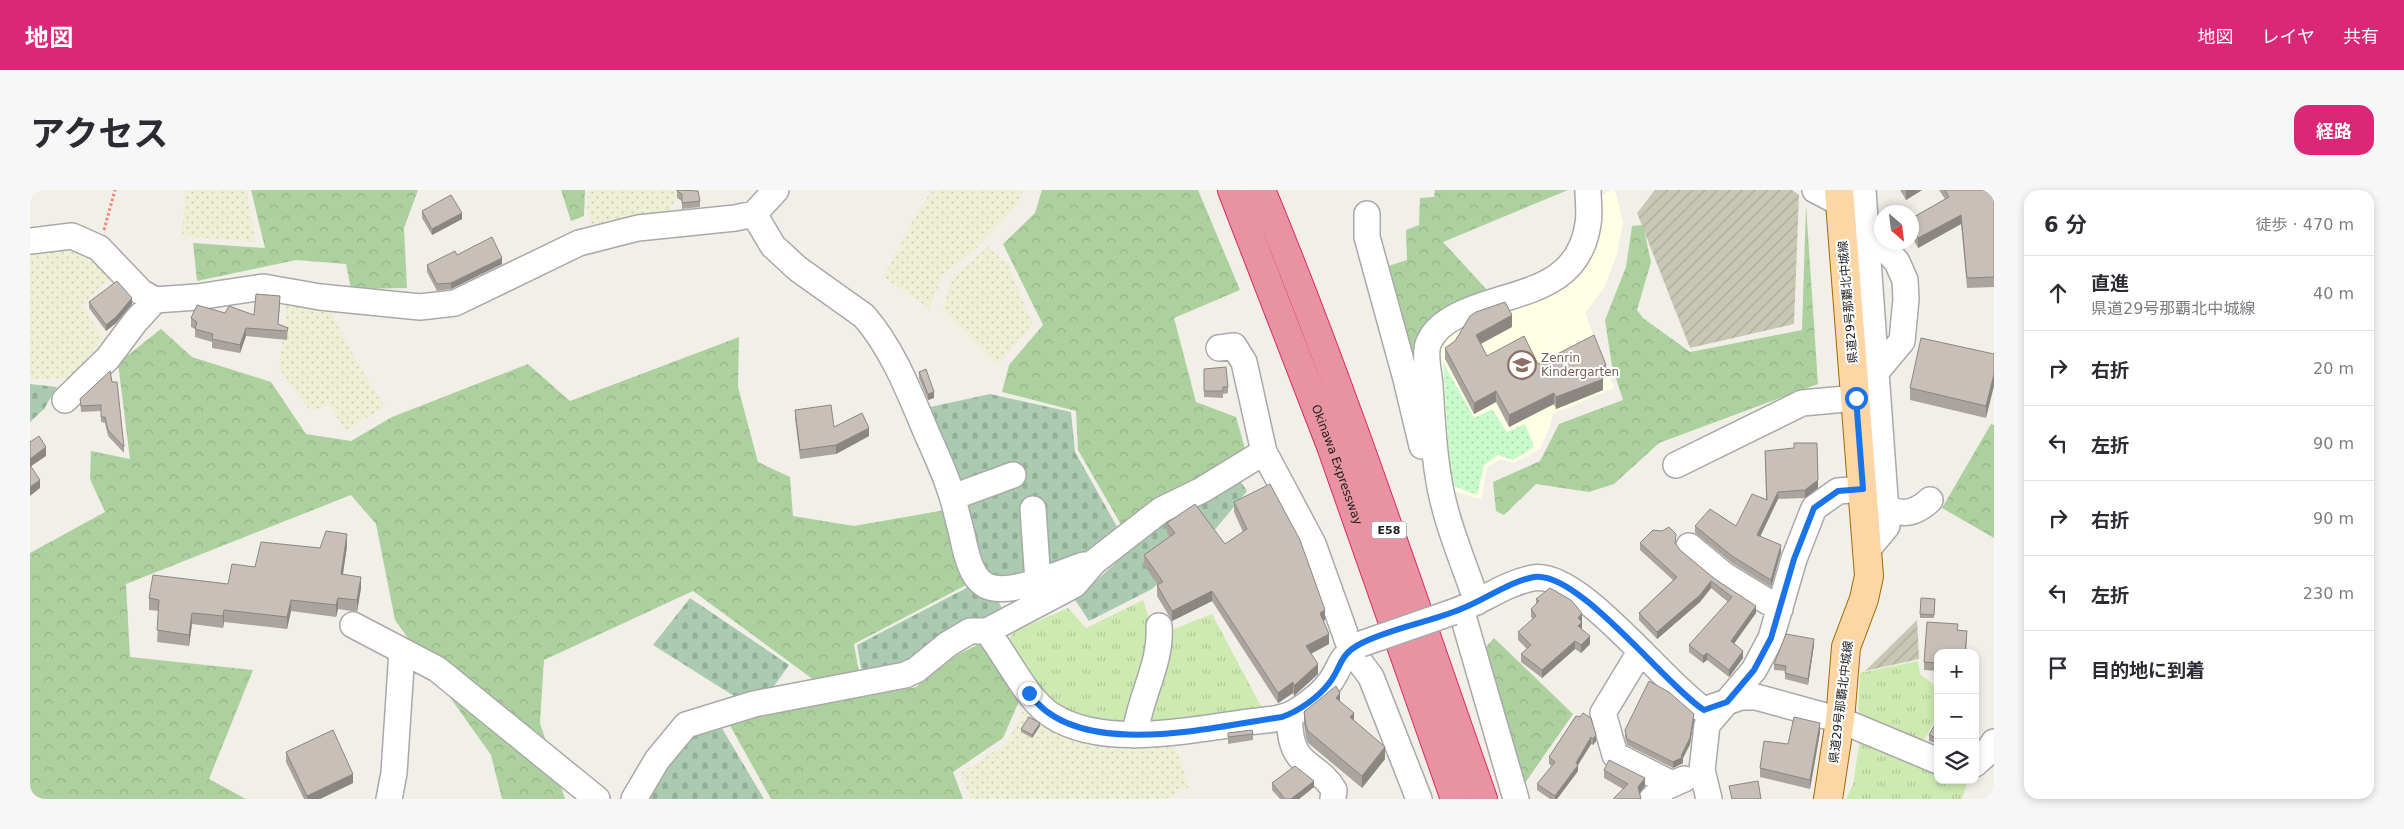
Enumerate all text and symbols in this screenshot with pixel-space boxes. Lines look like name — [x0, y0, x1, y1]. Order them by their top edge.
text: 地図 — [25, 24, 73, 52]
text: 地図 — [2198, 26, 2234, 47]
text: レイヤ — [2262, 26, 2315, 47]
text: 共有 — [2343, 26, 2379, 47]
button: 経路 — [2294, 105, 2374, 155]
text: アクセス — [30, 114, 168, 154]
north arrow — [1874, 205, 1919, 250]
text: 6 分 — [2044, 213, 2087, 237]
text: 徒歩 · 470 m — [2256, 215, 2354, 234]
street label: 県道29号那覇北中城線 — [1836, 240, 1860, 364]
text: 直進 — [2091, 272, 2129, 294]
icon: ahead — [2044, 279, 2072, 307]
text: 40 m — [2313, 284, 2354, 303]
text: 県道29号那覇北中城線 — [2091, 299, 2255, 318]
school or university icon: Zenrin Kindergarten — [1507, 350, 1537, 380]
place label: Zenrin Kindergarten — [1541, 351, 1619, 379]
icon: right — [2044, 354, 2072, 382]
text: 右折 — [2091, 359, 2129, 381]
text: 20 m — [2313, 359, 2354, 378]
route start — [1845, 387, 1868, 410]
street label: Okinawa Expressway — [1309, 402, 1365, 527]
icon: left — [2044, 429, 2072, 457]
text: 左折 — [2091, 434, 2129, 456]
text: 90 m — [2313, 434, 2354, 453]
icon: right — [2044, 504, 2072, 532]
text: 右折 — [2091, 509, 2129, 531]
text: 90 m — [2313, 509, 2354, 528]
road number: E58 — [1372, 522, 1406, 538]
icon: left — [2044, 579, 2072, 607]
text: 左折 — [2091, 584, 2129, 606]
text: 230 m — [2303, 584, 2354, 603]
street label: 県道29号那覇北中城線 — [1827, 640, 1855, 764]
map controls — [1934, 649, 1979, 784]
button: + — [1934, 649, 1979, 694]
icon: arrive — [2044, 654, 2072, 682]
text: 目的地に到着 — [2091, 659, 2205, 681]
route end — [1018, 682, 1041, 705]
button: − — [1934, 694, 1979, 739]
button: layers — [1934, 739, 1979, 784]

